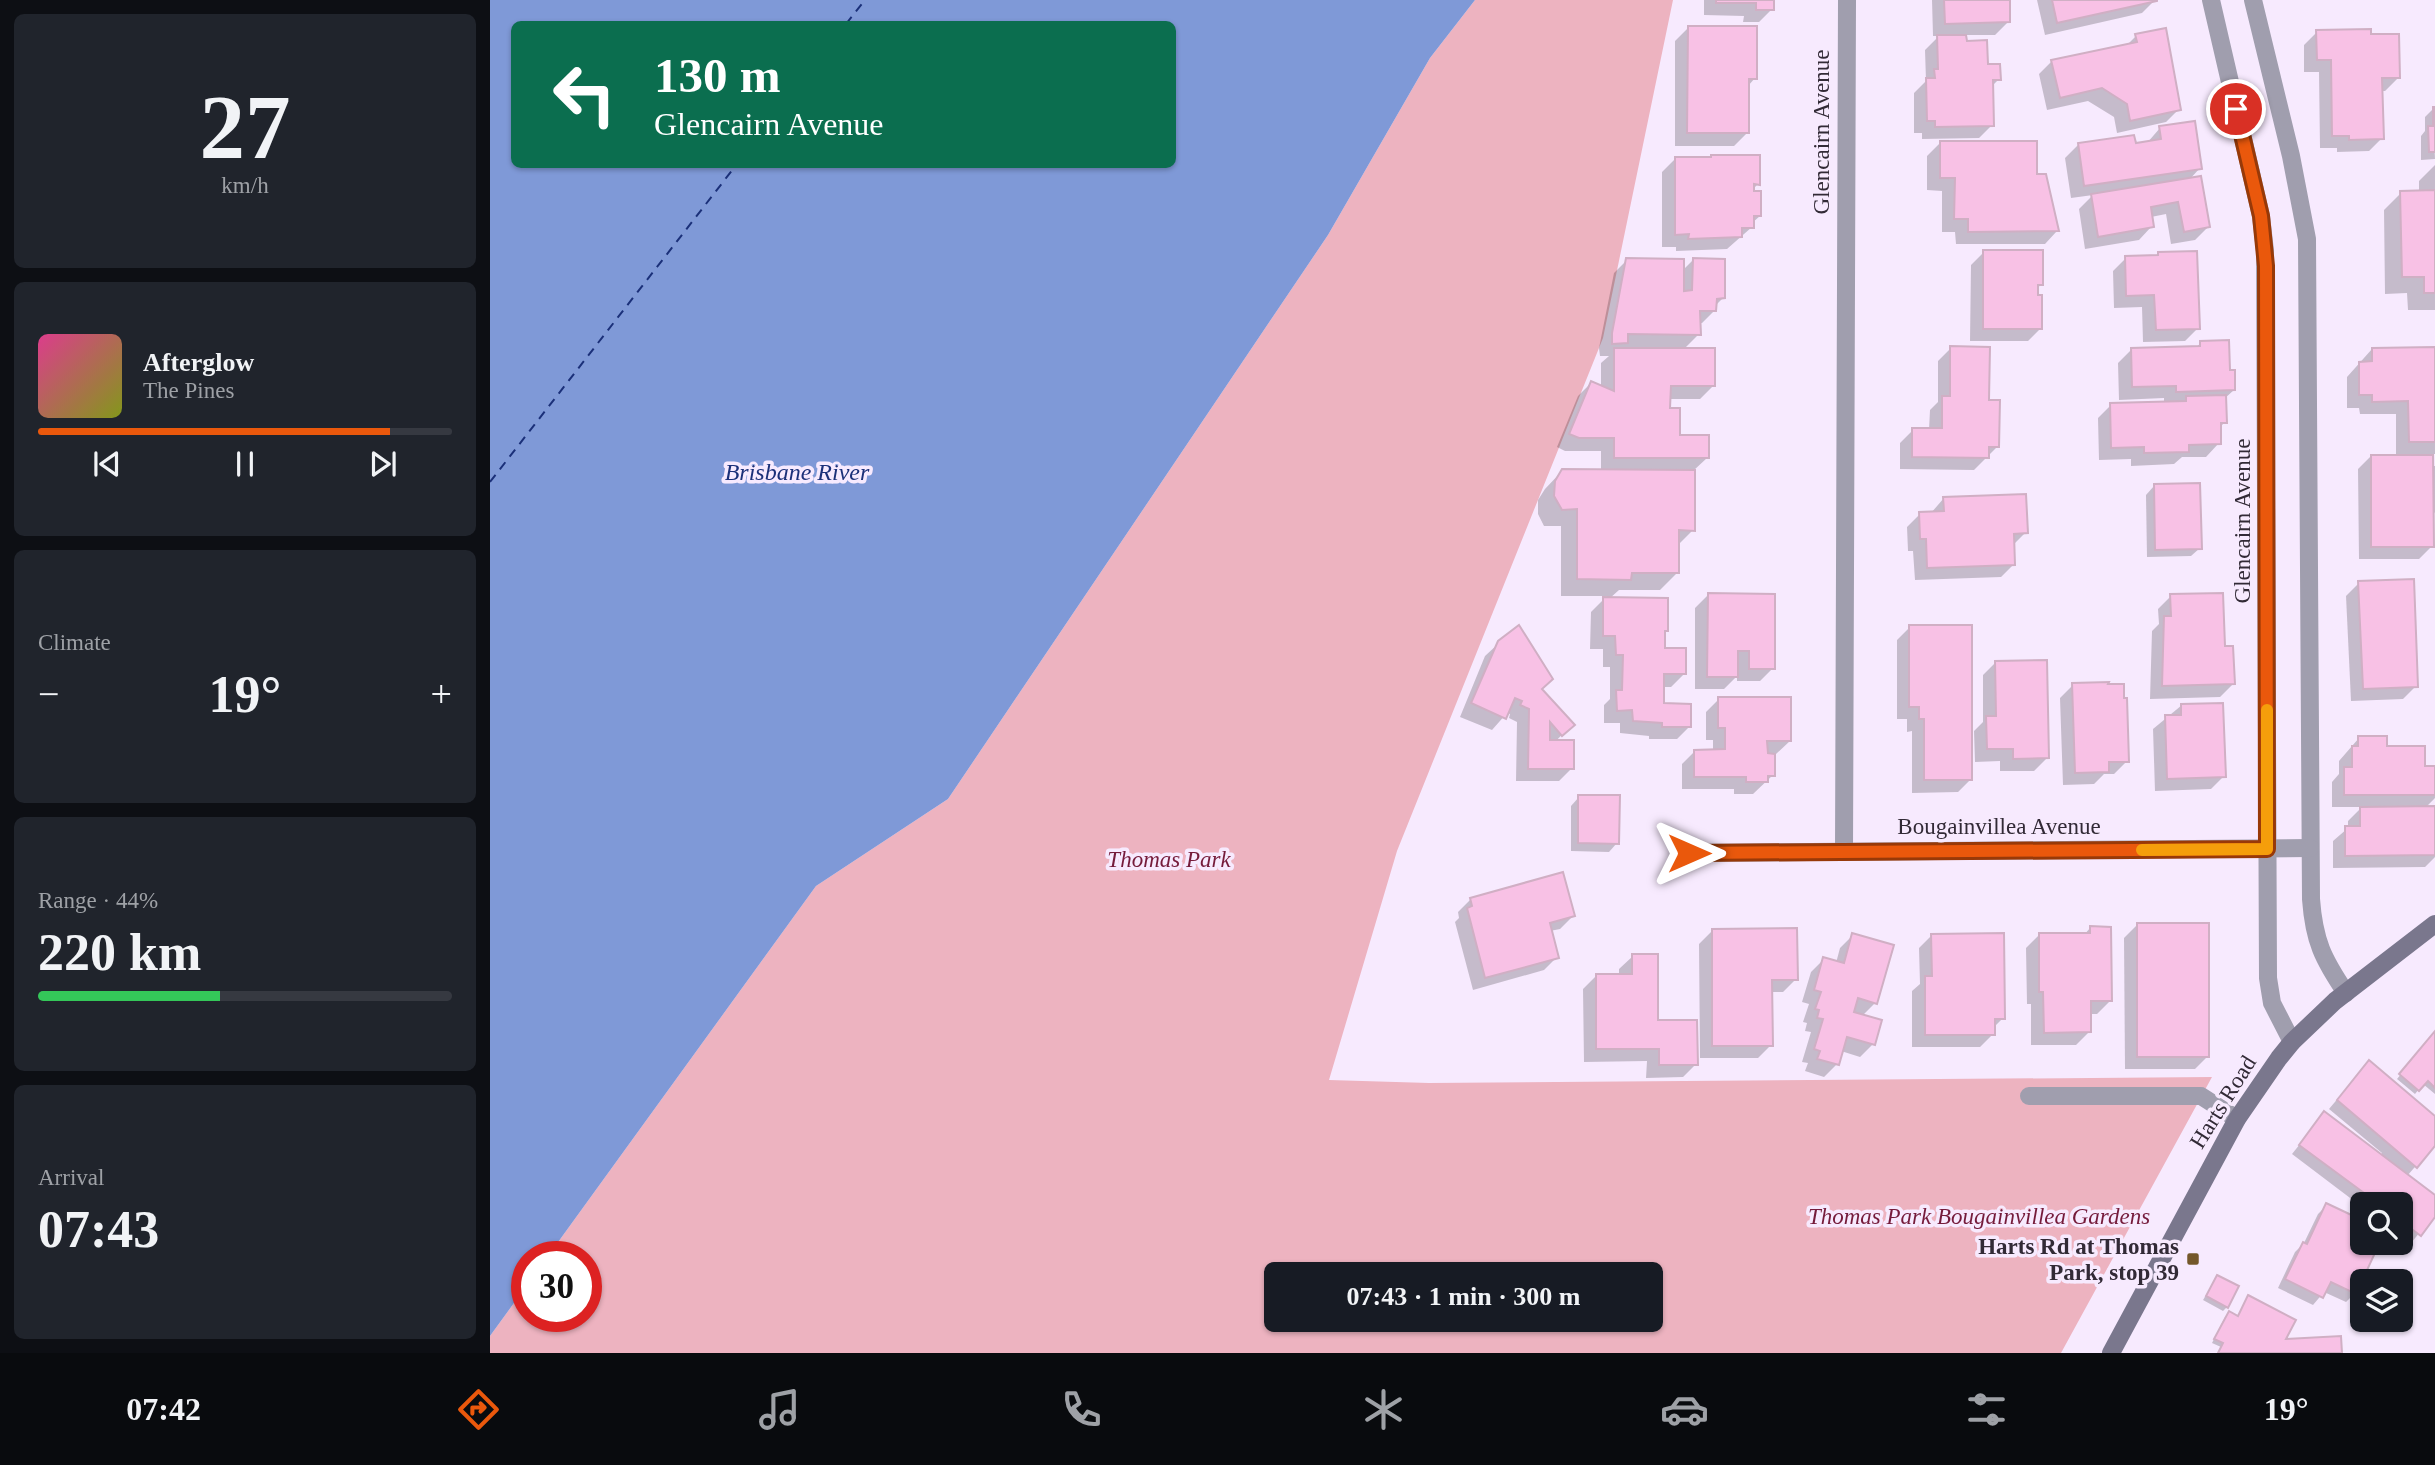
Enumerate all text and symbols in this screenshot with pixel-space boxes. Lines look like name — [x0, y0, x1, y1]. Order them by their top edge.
text: 130 m — [654, 48, 781, 103]
icon: left — [539, 49, 630, 140]
street label: Glencairn Avenue — [1809, 50, 1834, 214]
text: 27 — [200, 77, 291, 178]
pin — [2206, 79, 2266, 139]
icon: arrive — [2217, 90, 2255, 128]
text: Glencairn Avenue — [654, 106, 884, 142]
text: km/h — [221, 173, 269, 198]
text: Afterglow — [143, 348, 254, 377]
text: The Pines — [143, 378, 234, 403]
street label: Glencairn Avenue — [2230, 439, 2255, 603]
icon: previous — [88, 445, 126, 483]
icon: pause — [226, 445, 264, 483]
icon: next — [364, 445, 402, 483]
water label: Brisbane River — [725, 459, 870, 485]
text: Climate — [38, 630, 111, 655]
text: 19° — [209, 666, 281, 723]
text: − — [38, 673, 59, 715]
text: + — [431, 673, 452, 715]
street label: Bougainvillea Avenue — [1897, 814, 2101, 839]
position arrow — [1652, 816, 1726, 890]
park label: Thomas Park — [1107, 847, 1231, 872]
text: Range · 44% — [38, 888, 158, 913]
text: 220 km — [38, 924, 201, 981]
street label: Harts Road — [2185, 1051, 2261, 1153]
text: Arrival — [38, 1165, 104, 1190]
map controls — [2350, 1192, 2413, 1332]
button: search — [2350, 1192, 2413, 1255]
text: 07:43 — [38, 1201, 159, 1258]
park label: Thomas Park Bougainvillea Gardens — [1808, 1204, 2150, 1229]
place label: Harts Rd at Thomas Park, stop 39 — [1978, 1234, 2179, 1285]
speed limit sign: 30 — [511, 1241, 602, 1332]
marker: Harts Rd at Thomas Park, stop 39 — [2185, 1251, 2201, 1267]
button: layers — [2350, 1269, 2413, 1332]
text: 07:43 · 1 min · 300 m — [1347, 1282, 1581, 1311]
icon: directions — [454, 1385, 503, 1434]
icon: music — [755, 1385, 804, 1434]
icon: phone — [1057, 1385, 1106, 1434]
icon: climate — [1359, 1385, 1408, 1434]
icon: car — [1660, 1385, 1709, 1434]
icon: filters — [1962, 1385, 2011, 1434]
text: 07:42 — [126, 1391, 201, 1427]
text: 19° — [2264, 1391, 2309, 1427]

